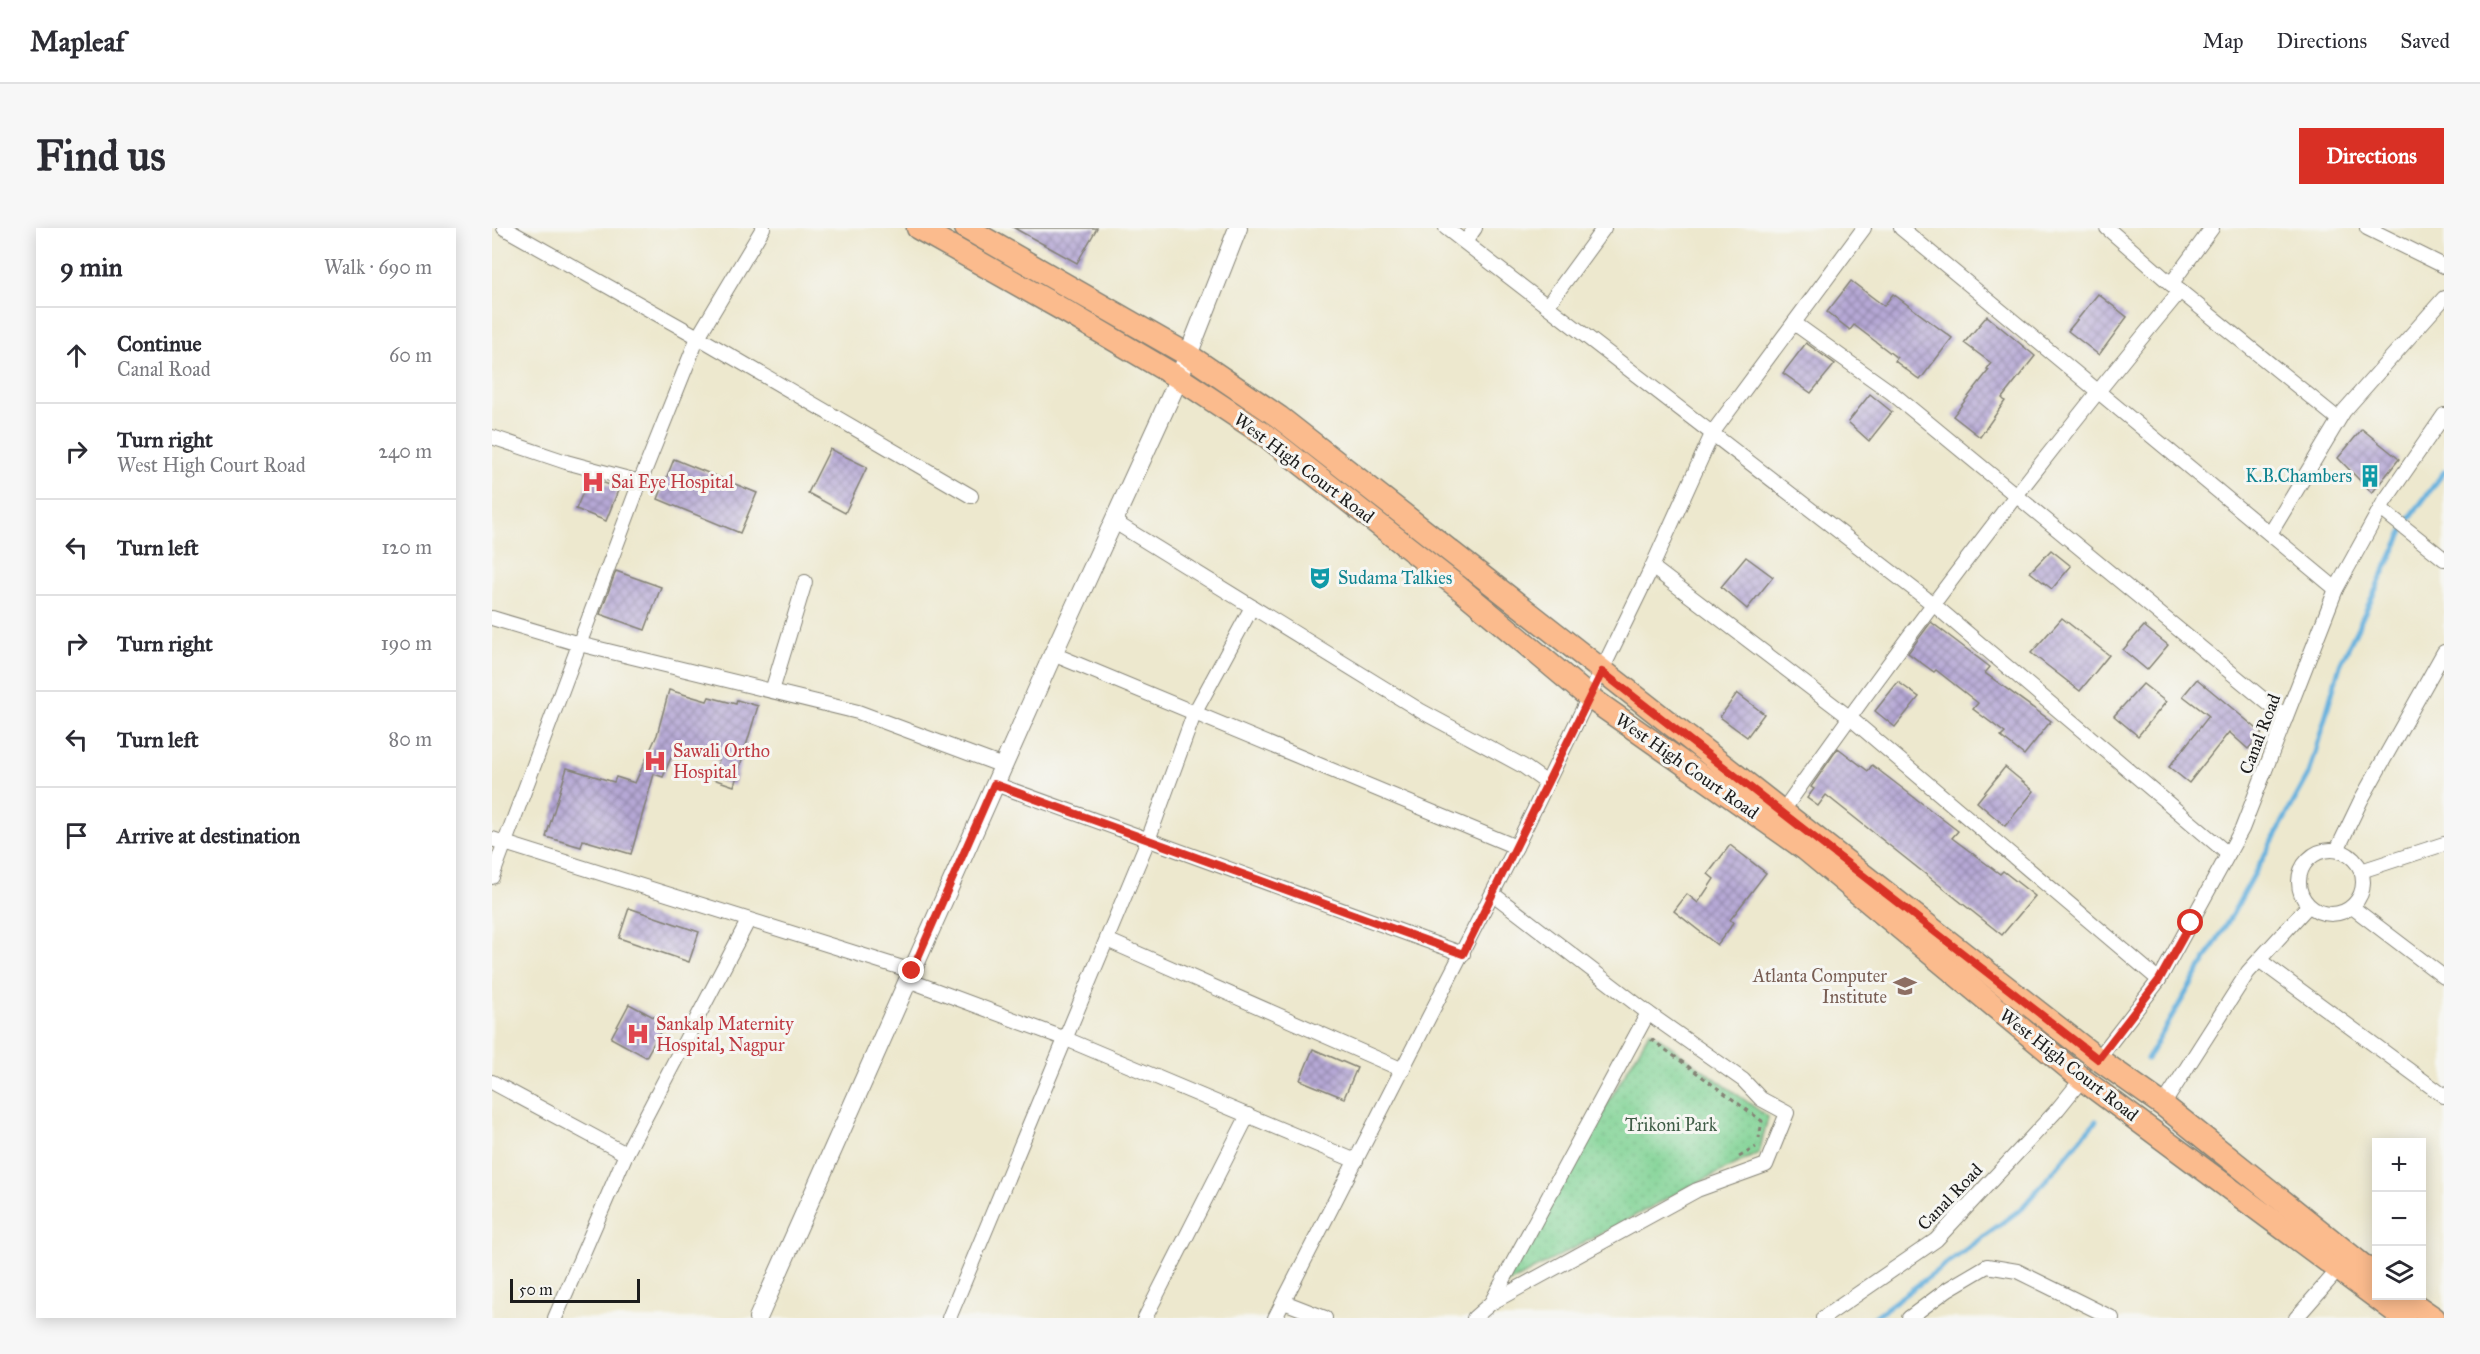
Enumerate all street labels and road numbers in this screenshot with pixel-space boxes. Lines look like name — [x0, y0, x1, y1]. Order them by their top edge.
street label: West High Court Road — [1229, 408, 1378, 529]
street label: Canal Road — [2235, 691, 2285, 777]
street label: West High Court Road — [1611, 708, 1763, 825]
street label: West High Court Road — [1995, 1004, 2143, 1127]
street label: Canal Road — [1913, 1159, 1987, 1235]

